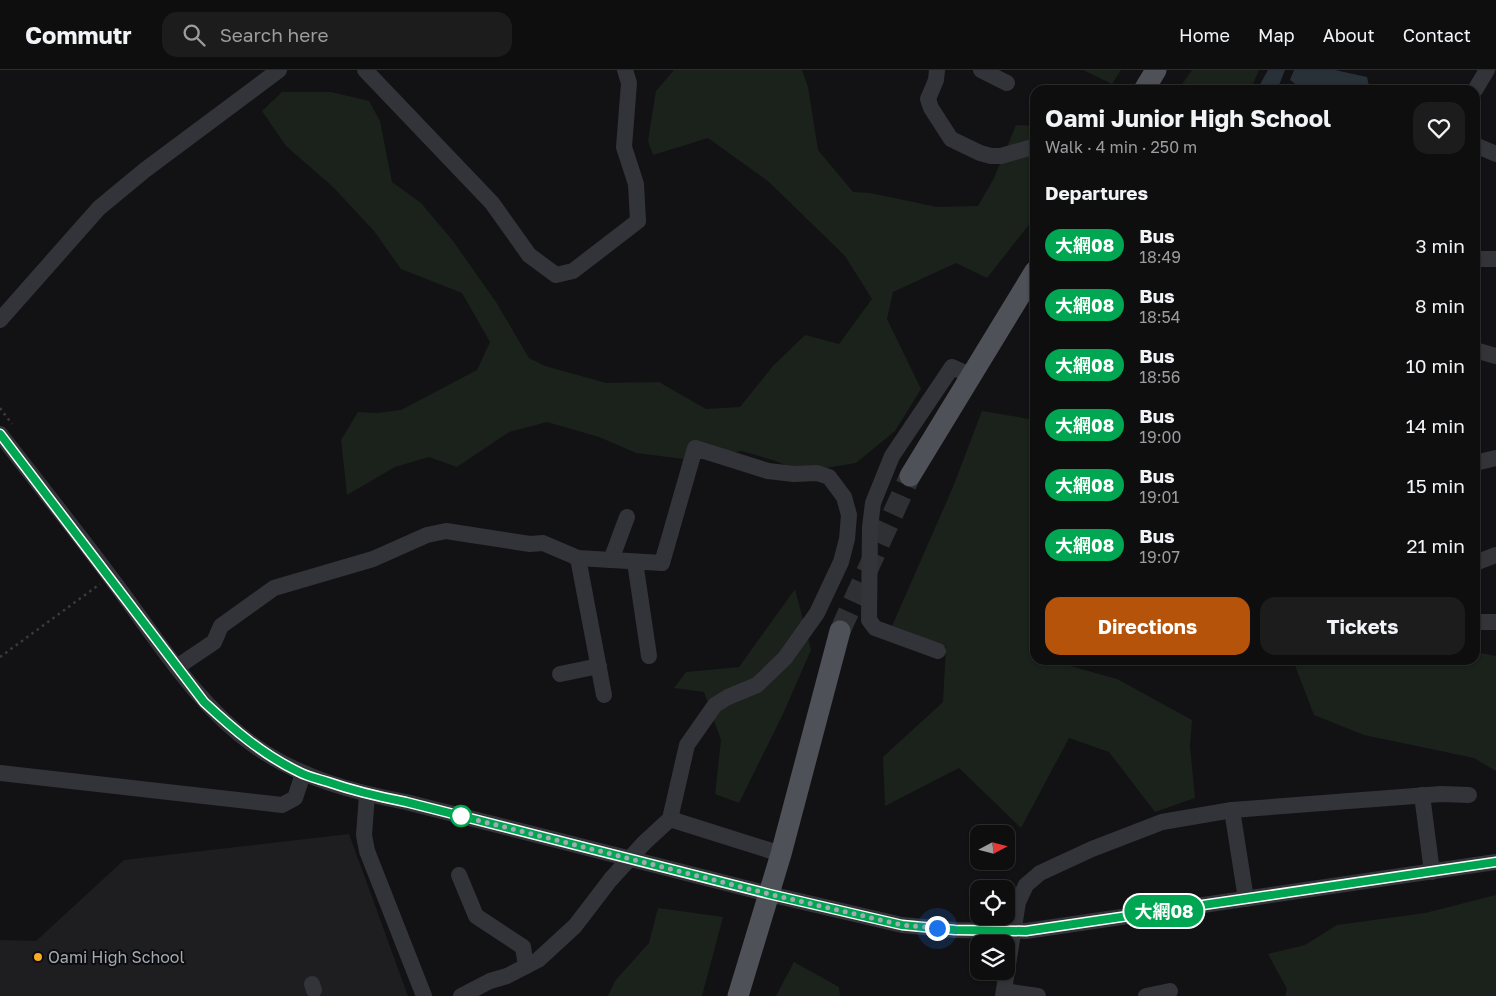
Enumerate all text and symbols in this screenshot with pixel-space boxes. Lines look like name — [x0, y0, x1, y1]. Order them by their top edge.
search box — [162, 12, 512, 57]
text: Commutr — [25, 20, 132, 49]
icon: search — [180, 21, 208, 49]
text: Search here — [220, 23, 329, 46]
text: Home — [1179, 24, 1230, 46]
text: Map — [1258, 24, 1295, 46]
text: About — [1323, 24, 1375, 46]
text: Contact — [1403, 24, 1471, 46]
button: heart — [1413, 102, 1465, 154]
text: Oami Junior High School — [1045, 103, 1331, 132]
text: Walk · 4 min · 250 m — [1045, 137, 1197, 157]
text: Departures — [1045, 181, 1148, 204]
text: Bus — [1139, 224, 1175, 247]
text: 大網08 — [1055, 234, 1114, 256]
text: 3 min — [1416, 234, 1465, 257]
text: 18:49 — [1139, 247, 1181, 267]
text: Bus — [1139, 284, 1175, 307]
text: 大網08 — [1055, 294, 1114, 316]
text: 8 min — [1415, 294, 1465, 317]
text: 18:54 — [1139, 307, 1181, 327]
text: Bus — [1139, 344, 1175, 367]
text: 大網08 — [1055, 354, 1114, 376]
text: 10 min — [1406, 354, 1465, 377]
text: 18:56 — [1139, 367, 1181, 387]
text: Bus — [1139, 404, 1175, 427]
text: 大網08 — [1055, 414, 1114, 436]
text: 14 min — [1406, 414, 1465, 437]
text: 19:00 — [1139, 427, 1181, 447]
text: Bus — [1139, 464, 1175, 487]
text: 大網08 — [1055, 474, 1114, 496]
text: 15 min — [1406, 474, 1465, 497]
text: 19:01 — [1139, 487, 1179, 507]
text: Bus — [1139, 524, 1175, 547]
text: 大網08 — [1055, 534, 1114, 556]
text: 21 min — [1406, 534, 1465, 557]
text: 19:07 — [1139, 547, 1180, 567]
button: Directions — [1045, 597, 1250, 655]
button: Tickets — [1260, 597, 1465, 655]
unlabelled marker — [450, 805, 472, 827]
north arrow — [970, 825, 1015, 870]
map controls — [970, 825, 1015, 980]
button: locate — [970, 880, 1015, 925]
line badge: 大網08 — [1129, 895, 1199, 927]
text: 大網08 — [1134, 900, 1194, 922]
your location — [925, 916, 950, 941]
button: layers — [970, 935, 1015, 980]
place label: Oami High School — [48, 947, 185, 967]
marker: Oami High School — [32, 951, 44, 963]

